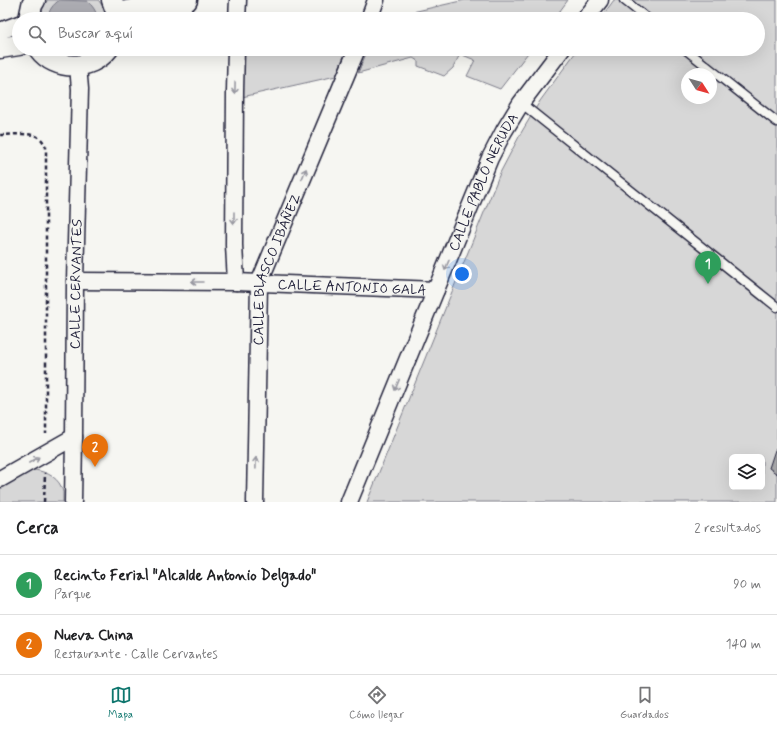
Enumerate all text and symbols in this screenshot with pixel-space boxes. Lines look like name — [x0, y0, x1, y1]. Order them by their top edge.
search box — [12, 12, 765, 56]
icon: search — [26, 23, 48, 45]
text: Buscar aquí — [58, 24, 133, 44]
north arrow — [681, 68, 717, 104]
one-way arrow — [231, 81, 239, 94]
street label: CALLE PABLO NERUDA — [445, 110, 523, 254]
one-way arrow — [301, 169, 309, 181]
street label: CALLE BLASCO IBÁÑEZ — [250, 191, 306, 345]
one-way arrow — [230, 211, 238, 224]
street label: CALLE CERVANTES — [67, 219, 87, 349]
pin: 1 — [695, 251, 721, 284]
one-way arrow — [442, 258, 450, 270]
your location — [452, 264, 472, 284]
street label: CALLE ANTONIO GALA — [277, 276, 427, 300]
one-way arrow — [191, 278, 204, 286]
one-way arrow — [393, 378, 400, 390]
pin: 2 — [82, 434, 108, 467]
map controls — [729, 454, 765, 490]
button: layers — [729, 454, 765, 490]
one-way arrow — [28, 456, 40, 463]
one-way arrow — [252, 457, 260, 470]
text: Cerca — [16, 517, 59, 539]
text: 2 resultados — [694, 520, 761, 537]
text: Recinto Ferial "Alcalde Antonio Delgado" — [54, 566, 316, 586]
text: 1 — [26, 576, 32, 593]
text: 90 m — [733, 576, 761, 593]
text: Parque — [54, 586, 91, 603]
text: Nueva China — [54, 626, 133, 646]
text: 2 — [26, 636, 32, 653]
text: 140 m — [726, 636, 761, 653]
text: Restaurante · Calle Cervantes — [54, 646, 218, 663]
tab: Mapa — [108, 684, 133, 722]
tab: Cómo llegar — [349, 684, 404, 722]
tab: Guardados — [620, 684, 669, 722]

